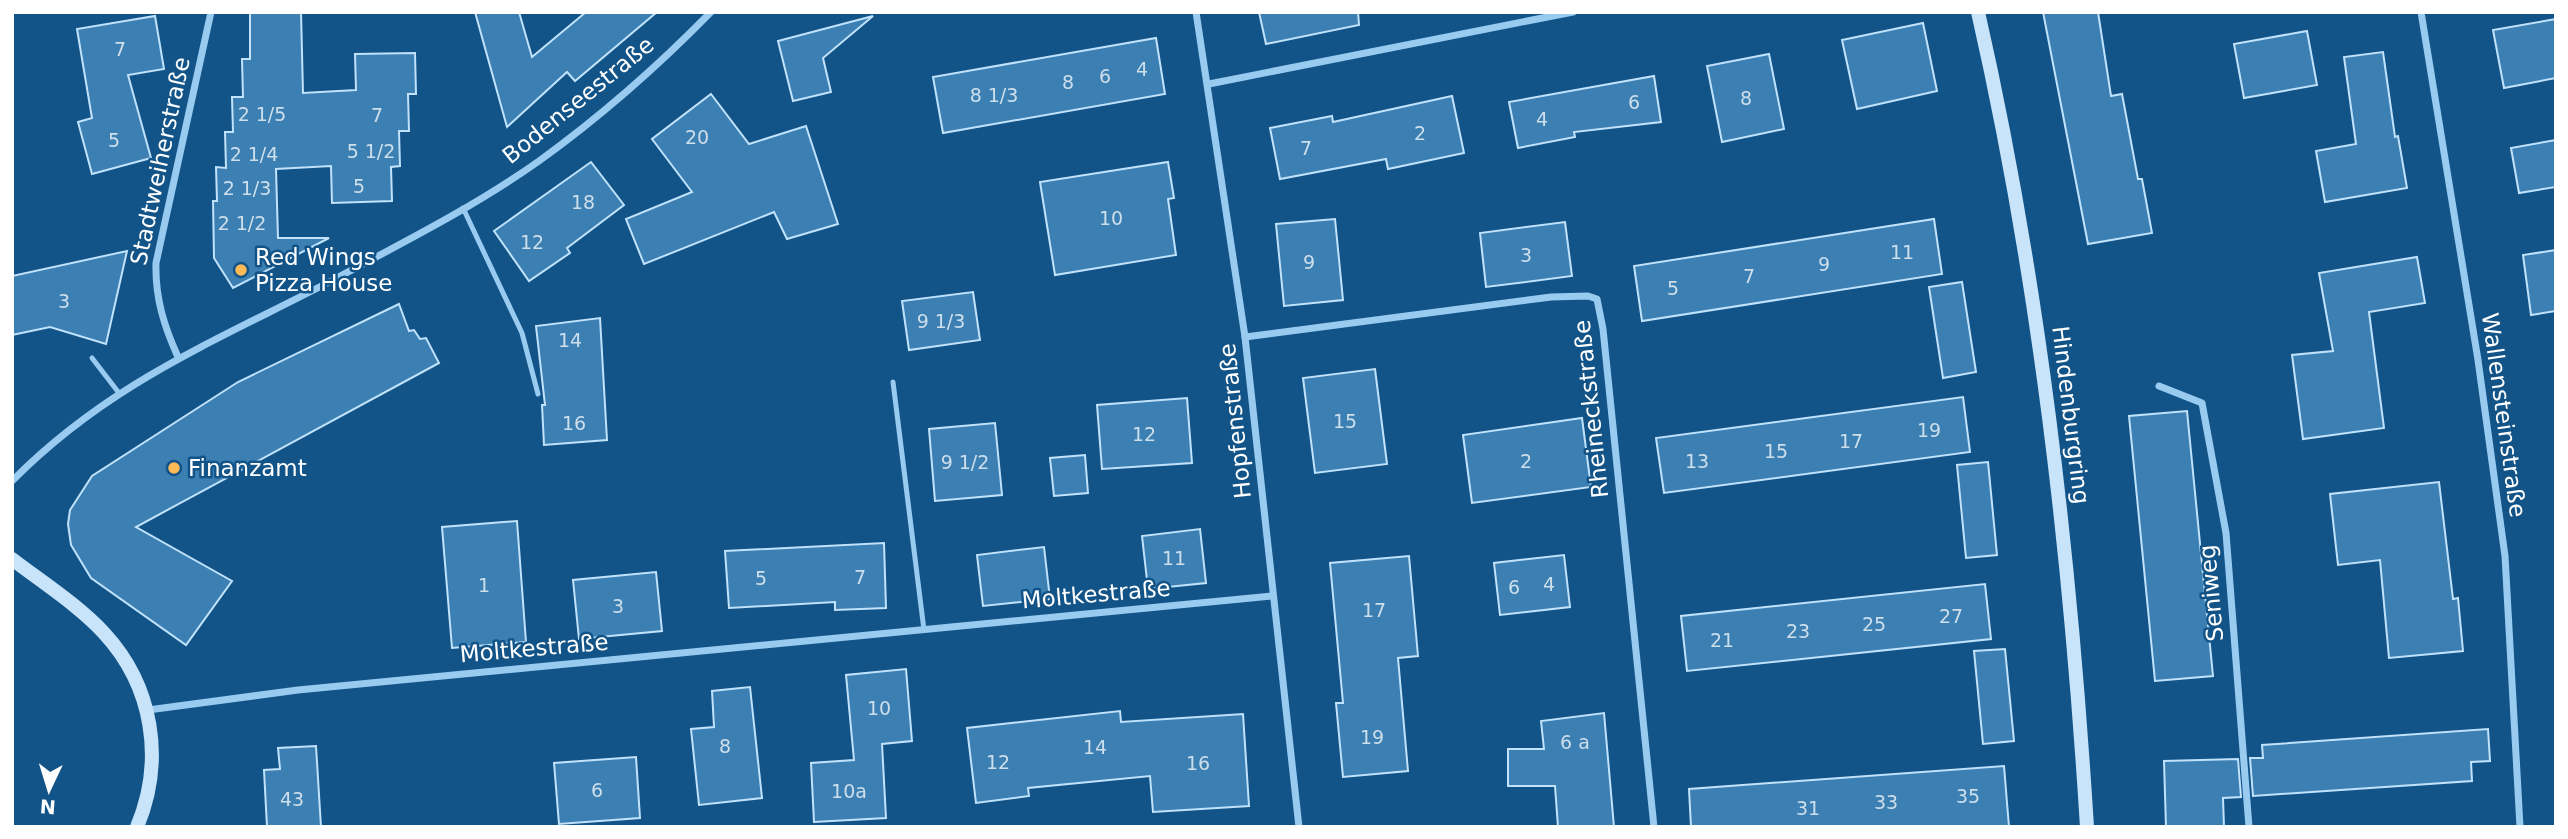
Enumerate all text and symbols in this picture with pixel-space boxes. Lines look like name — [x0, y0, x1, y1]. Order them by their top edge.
street label: Bodenseestraße — [497, 31, 659, 169]
house number: 7 — [114, 38, 126, 60]
street label: Stadtweiherstraße — [125, 55, 195, 267]
house number: 4 — [1136, 58, 1148, 80]
house number: 6 — [1099, 65, 1111, 87]
house number: 8 — [1062, 71, 1074, 93]
house number: 8 1/3 — [970, 84, 1018, 106]
house number: 8 — [1740, 87, 1752, 109]
house number: 6 — [1628, 91, 1640, 113]
house number: 2 1/5 — [238, 103, 286, 125]
house number: 7 — [371, 104, 383, 126]
house number: 4 — [1536, 108, 1548, 130]
house number: 2 — [1414, 122, 1426, 144]
house number: 20 — [685, 126, 709, 148]
house number: 5 — [108, 129, 120, 151]
house number: 7 — [1300, 137, 1312, 159]
house number: 5 1/2 — [347, 140, 395, 162]
house number: 2 1/4 — [230, 143, 278, 165]
house number: 5 — [353, 175, 365, 197]
house number: 2 1/3 — [223, 177, 271, 199]
house number: 18 — [571, 191, 595, 213]
house number: 10 — [1099, 207, 1123, 229]
house number: 2 1/2 — [218, 212, 266, 234]
house number: 12 — [520, 231, 544, 253]
house number: 11 — [1890, 241, 1914, 263]
place label: Red Wings Pizza House — [255, 244, 392, 296]
house number: 3 — [1520, 244, 1532, 266]
house number: 9 — [1303, 251, 1315, 273]
house number: 9 — [1818, 253, 1830, 275]
marker: Red Wings Pizza House — [233, 262, 249, 278]
house number: 7 — [1743, 265, 1755, 287]
house number: 5 — [1667, 277, 1679, 299]
house number: 3 — [58, 290, 70, 312]
house number: 9 1/3 — [917, 310, 965, 332]
street label: Wallensteinstraße — [2477, 311, 2531, 519]
street label: Rheineckstraße — [1569, 319, 1613, 499]
street label: Hindenburgring — [2047, 324, 2095, 506]
house number: 14 — [558, 329, 582, 351]
street label: Hopfenstraße — [1214, 342, 1256, 500]
house number: 15 — [1333, 410, 1357, 432]
house number: 16 — [562, 412, 586, 434]
house number: 19 — [1917, 419, 1941, 441]
house number: 12 — [1132, 423, 1156, 445]
house number: 17 — [1839, 430, 1863, 452]
house number: 15 — [1764, 440, 1788, 462]
house number: 2 — [1520, 450, 1532, 472]
house number: 13 — [1685, 450, 1709, 472]
house number: 9 1/2 — [941, 451, 989, 473]
place label: Finanzamt — [188, 455, 307, 481]
marker: Finanzamt — [166, 460, 182, 476]
street label: Seniweg — [2194, 543, 2228, 643]
house number: 11 — [1162, 547, 1186, 569]
house number: 7 — [854, 566, 866, 588]
house number: 5 — [755, 567, 767, 589]
house number: 4 — [1543, 573, 1555, 595]
house number: 1 — [478, 574, 490, 596]
street label: Moltkestraße — [1021, 575, 1171, 613]
house number: 6 — [1508, 576, 1520, 598]
house number: 3 — [612, 595, 624, 617]
house number: 17 — [1362, 599, 1386, 621]
house number: 27 — [1939, 605, 1963, 627]
house number: 25 — [1862, 613, 1886, 635]
house number: 23 — [1786, 620, 1810, 642]
street label: Moltkestraße — [459, 629, 609, 667]
house number: 21 — [1710, 629, 1734, 651]
house number: 10 — [867, 697, 891, 719]
house number: 19 — [1360, 726, 1384, 748]
house number: 6 a — [1560, 731, 1590, 753]
house number: 8 — [719, 735, 731, 757]
house number: 14 — [1083, 736, 1107, 758]
house number: 12 — [986, 751, 1010, 773]
house number: 16 — [1186, 752, 1210, 774]
north arrow — [14, 755, 84, 825]
house number: 6 — [591, 779, 603, 801]
house number: 10a — [831, 780, 867, 802]
house number: 35 — [1956, 785, 1980, 807]
house number: 43 — [280, 788, 304, 810]
house number: 33 — [1874, 791, 1898, 813]
text: N — [39, 795, 57, 818]
house number: 31 — [1796, 797, 1820, 819]

